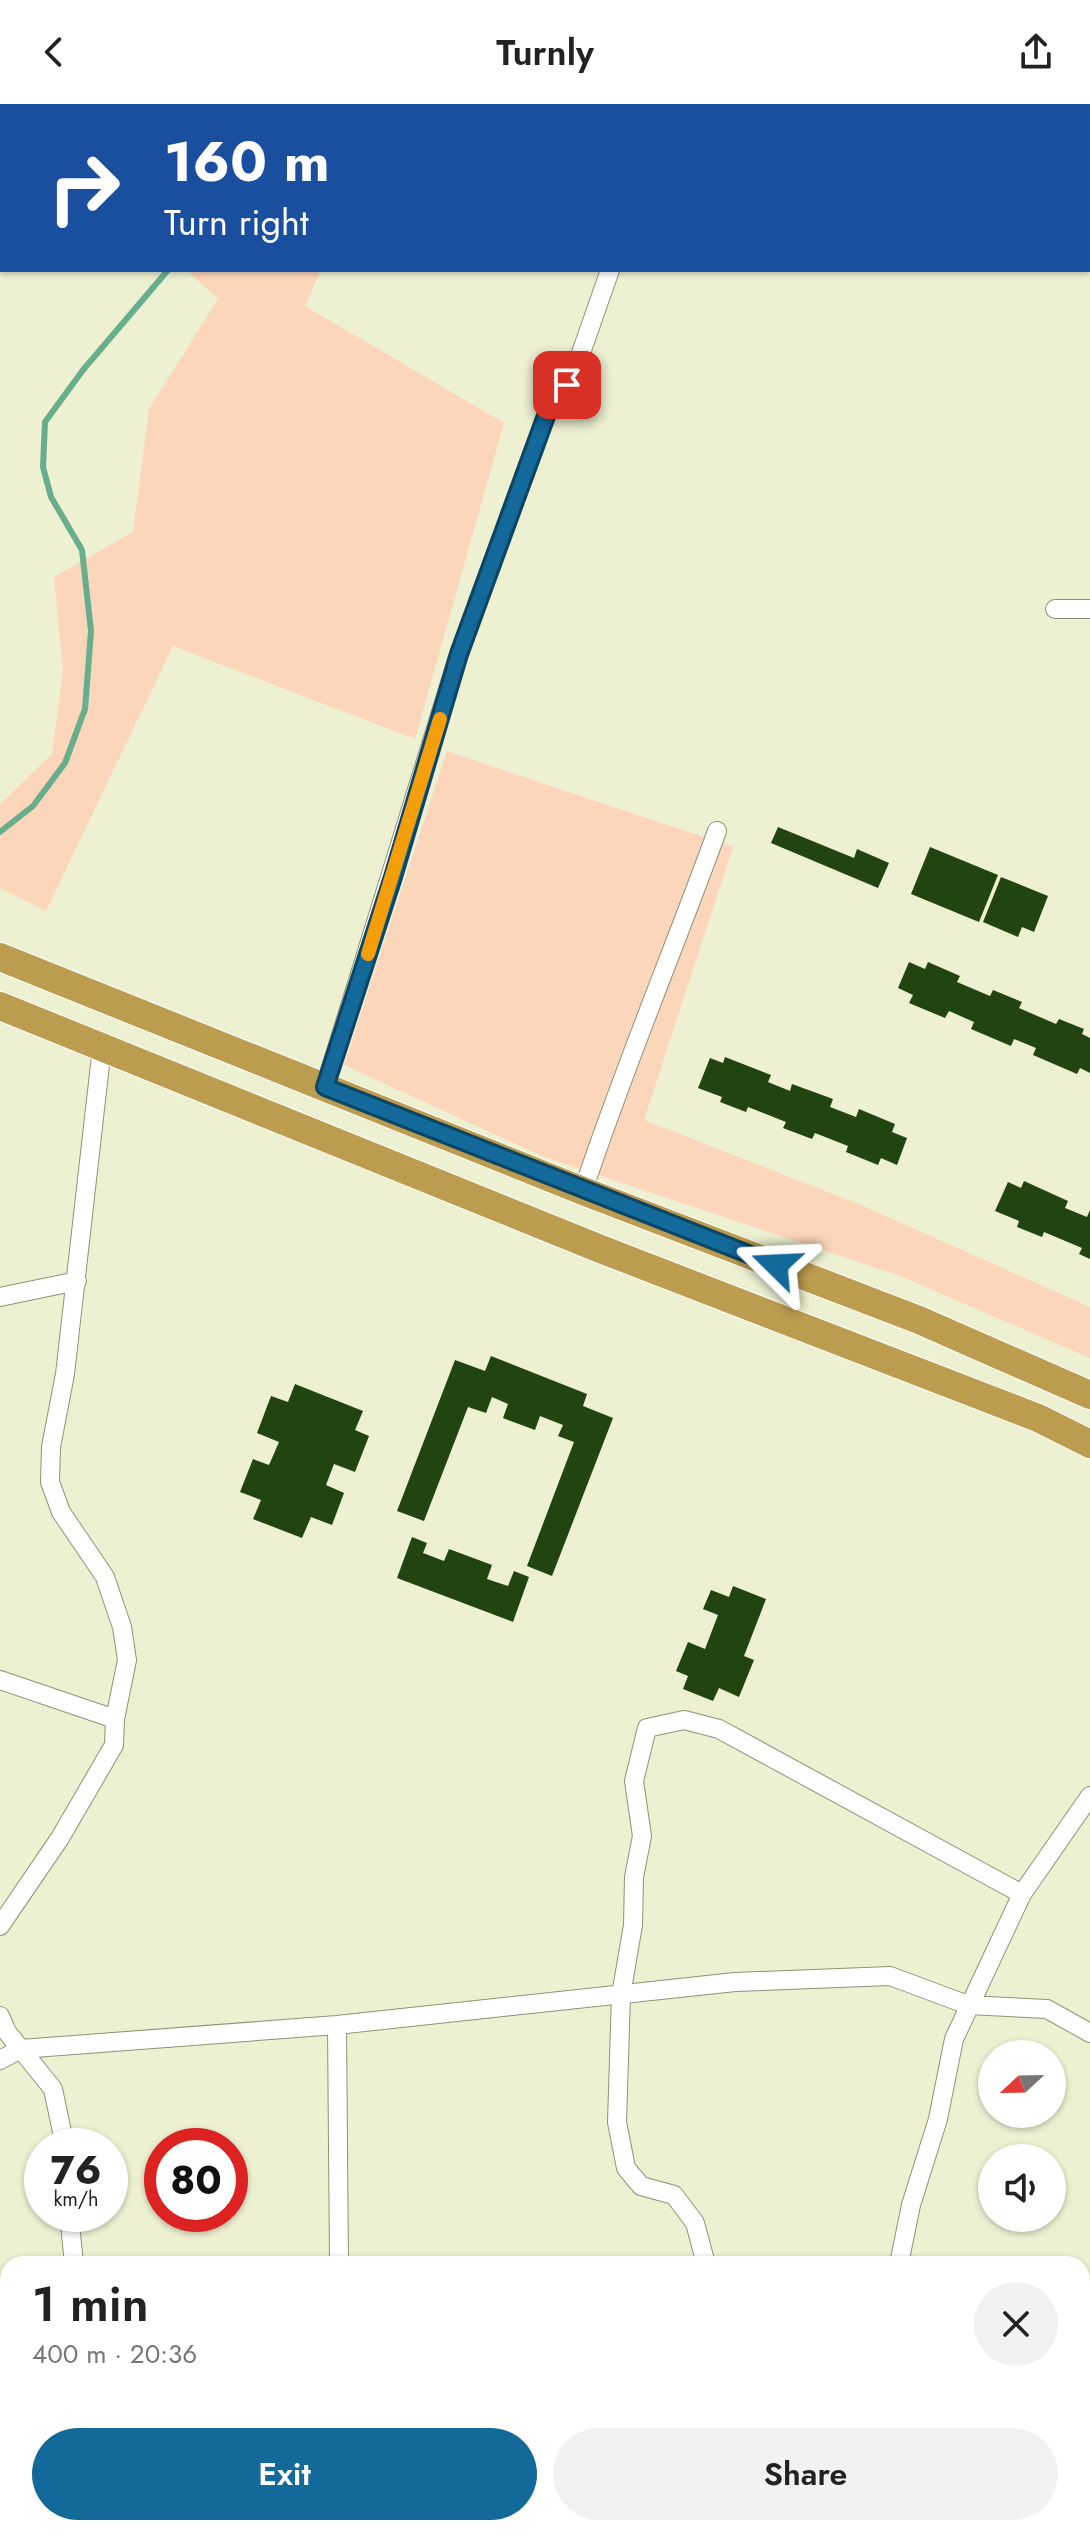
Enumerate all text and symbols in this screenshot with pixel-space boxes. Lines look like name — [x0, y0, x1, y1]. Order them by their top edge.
text: Turnly — [496, 26, 594, 78]
icon: back — [32, 30, 76, 74]
icon: share — [1014, 30, 1058, 74]
text: 160 m — [164, 121, 330, 202]
icon: right — [32, 136, 136, 240]
text: Turn right — [164, 196, 309, 248]
pin — [533, 351, 601, 419]
icon: arrive — [545, 363, 589, 407]
position arrow — [734, 1223, 818, 1307]
north arrow — [978, 2040, 1066, 2128]
map controls — [978, 2040, 1066, 2232]
speed limit sign: 80 — [144, 2128, 248, 2232]
text: 76 — [51, 2141, 101, 2199]
button: sound — [978, 2144, 1066, 2232]
text: km/h — [53, 2185, 99, 2214]
text: 1 min — [32, 2270, 149, 2339]
button: close — [974, 2282, 1058, 2366]
text: 400 m · 20:36 — [32, 2335, 197, 2373]
button: Exit — [32, 2428, 537, 2520]
button: Share — [553, 2428, 1058, 2520]

